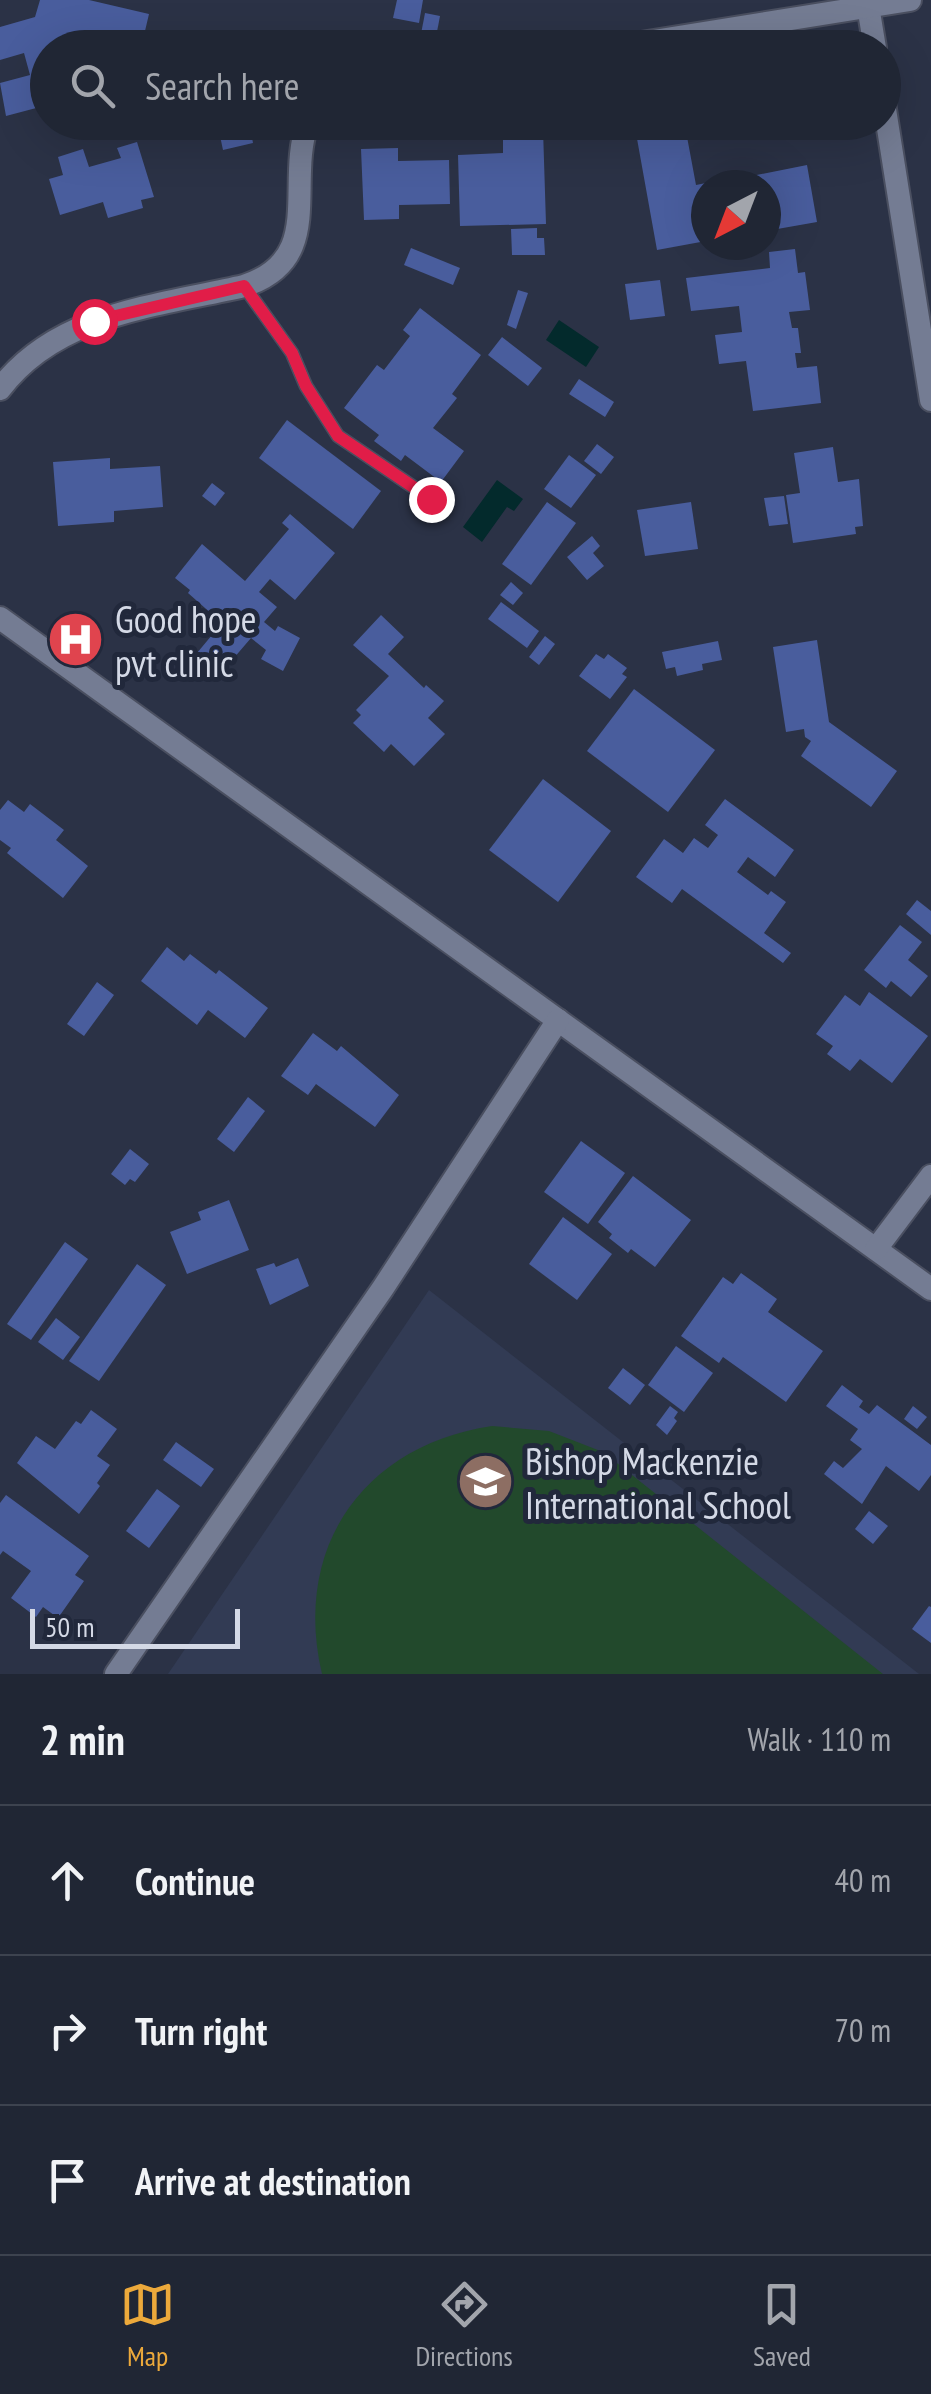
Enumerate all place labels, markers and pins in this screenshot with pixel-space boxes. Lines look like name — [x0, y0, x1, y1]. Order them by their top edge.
place label: Good hope pvt clinic — [115, 594, 256, 687]
hospital icon: Good hope pvt clinic — [46, 610, 106, 670]
place label: Bishop Mackenzie International School — [525, 1436, 791, 1529]
school or university icon: Bishop Mackenzie International School — [456, 1452, 516, 1512]

